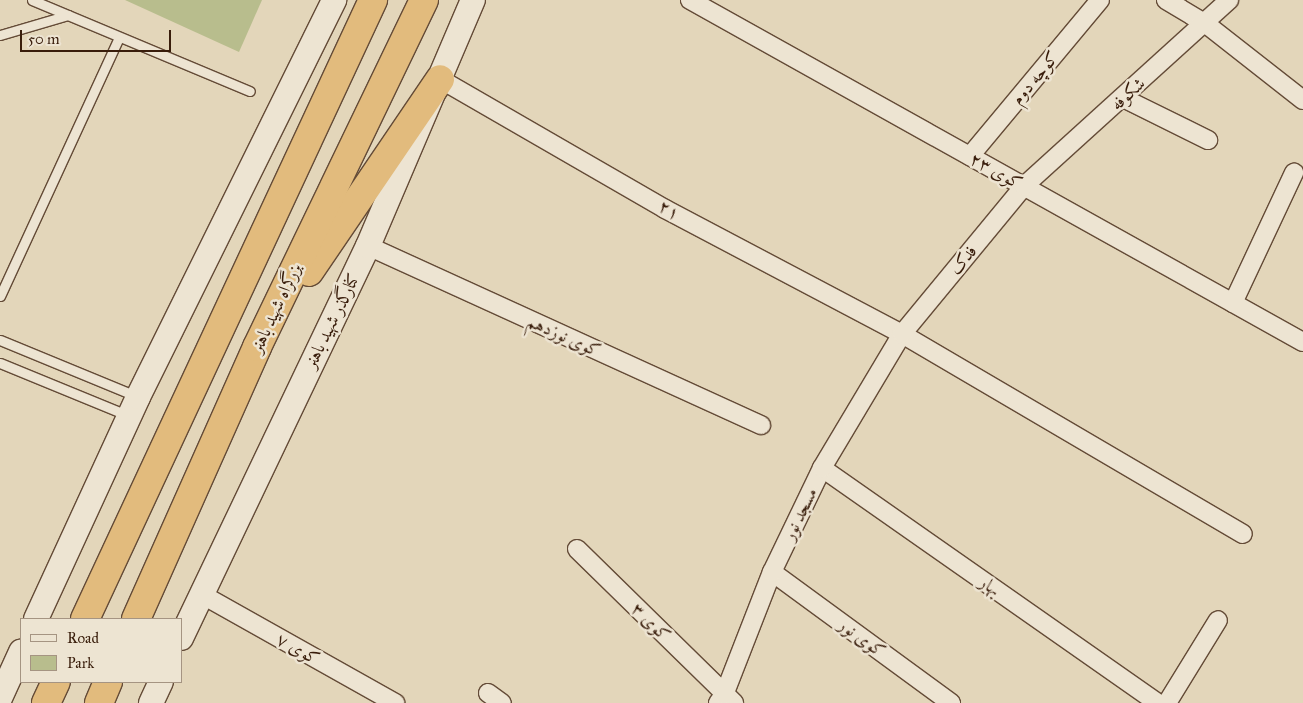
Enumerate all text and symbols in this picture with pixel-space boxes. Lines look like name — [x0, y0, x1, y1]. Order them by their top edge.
scale bar — [22, 20, 174, 52]
text: 50 m — [28, 30, 60, 48]
street label: کوچه دوم — [1006, 47, 1064, 109]
street label: شکوفه — [1106, 73, 1150, 115]
street label: کوی ۲۳ — [966, 148, 1026, 194]
street label: ۲۱ — [655, 195, 683, 225]
street label: فدک — [944, 241, 982, 279]
street label: بزرگراه شهید باهنر — [246, 260, 306, 356]
street label: کنارگذر شهید باهنر — [300, 270, 364, 372]
street label: کوی نوزدهم — [524, 310, 604, 362]
street label: مسجد نور — [778, 484, 822, 544]
street label: بهار — [975, 571, 1005, 601]
street label: کوی ۳ — [627, 598, 675, 646]
street label: کوی نور — [834, 614, 890, 662]
legend — [20, 618, 182, 683]
street label: کوی ۷ — [273, 628, 323, 670]
text: Road — [67, 629, 99, 647]
text: Park — [67, 654, 94, 672]

